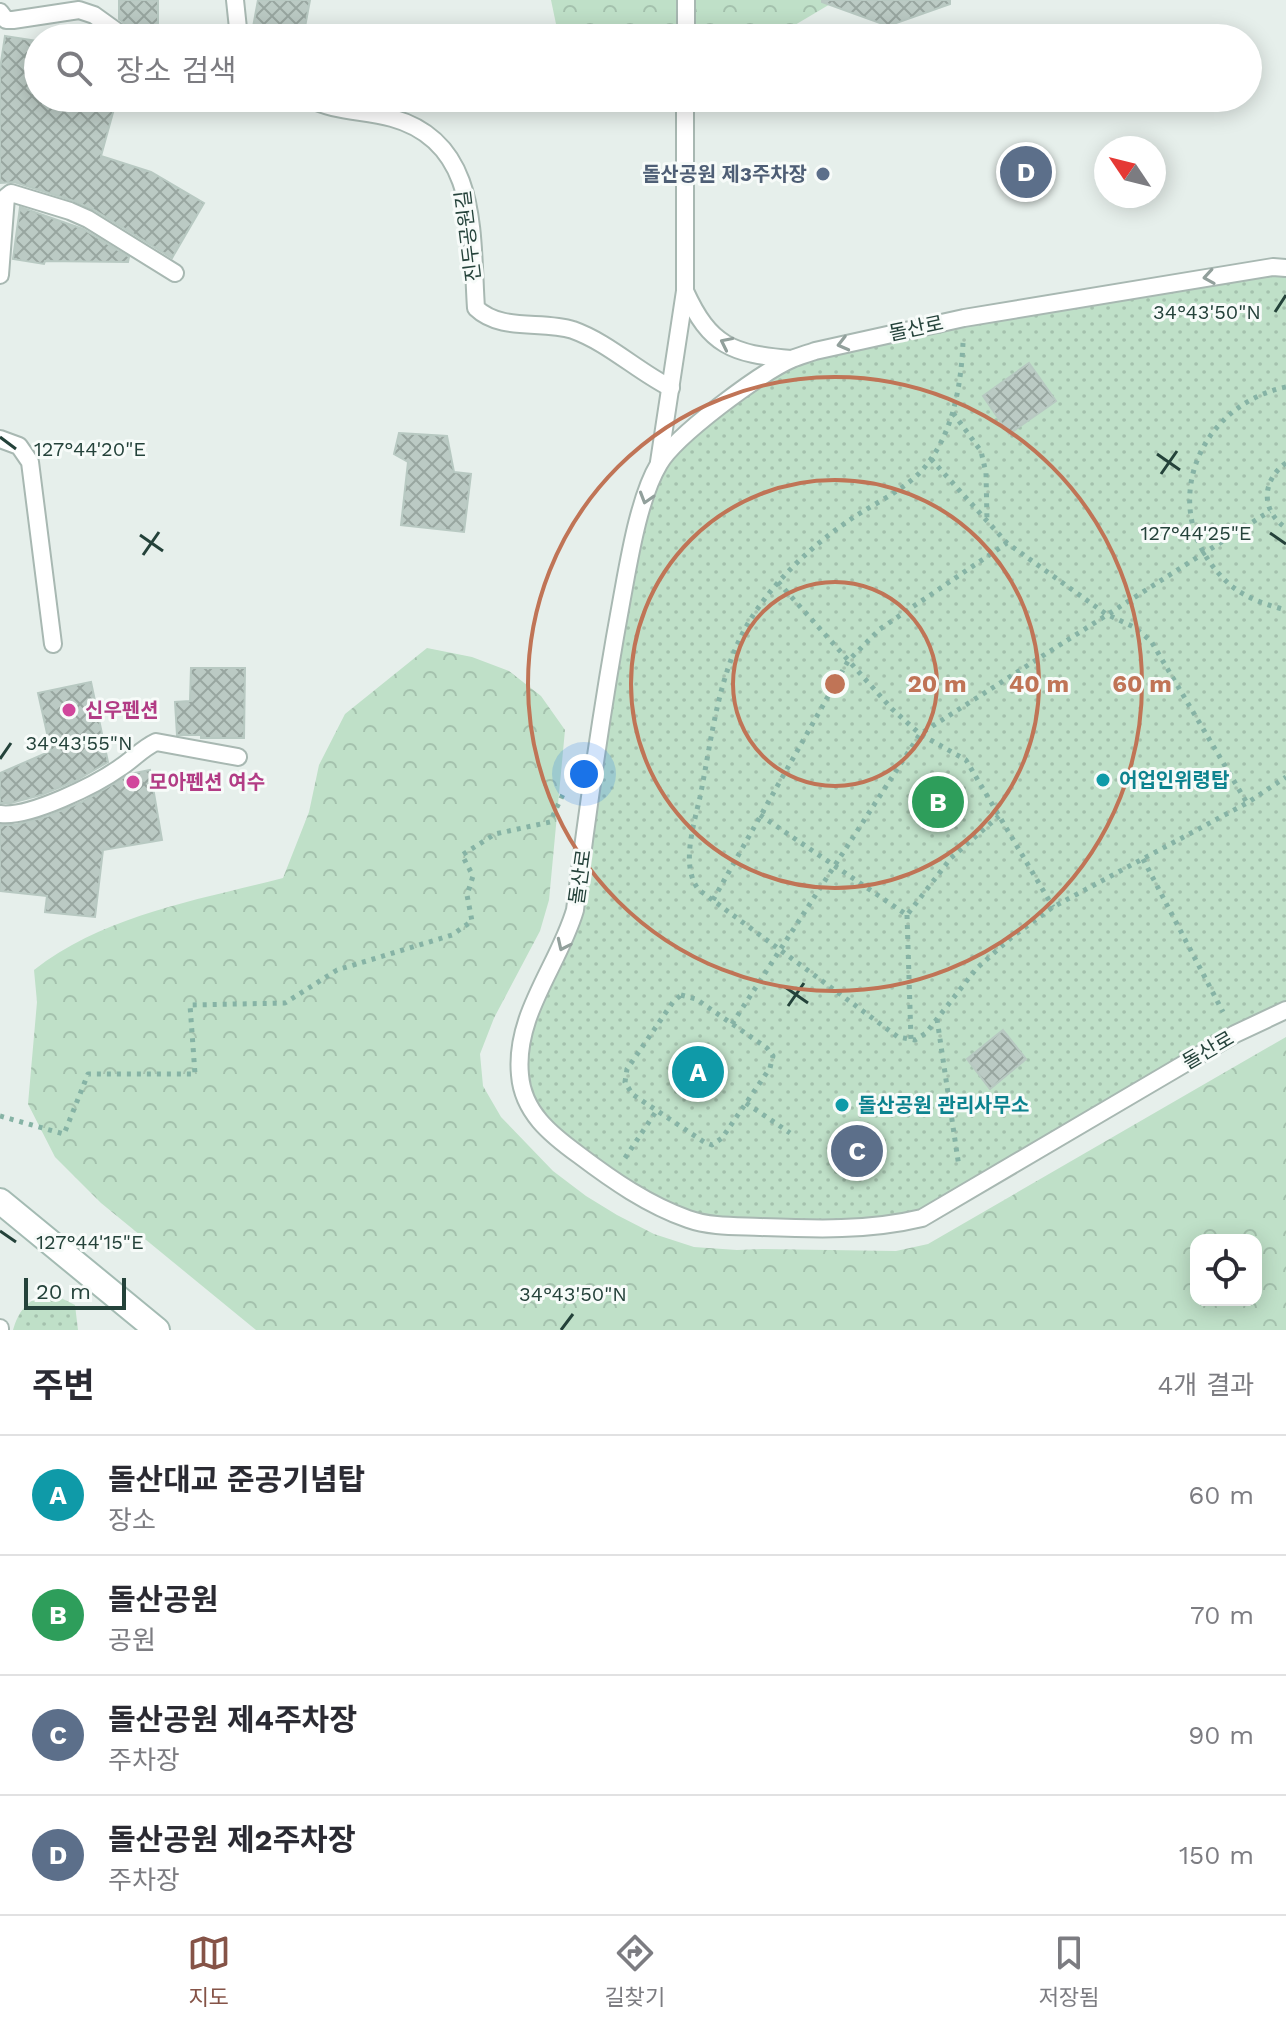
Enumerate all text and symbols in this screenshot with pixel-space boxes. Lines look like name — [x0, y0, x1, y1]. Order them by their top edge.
search box — [24, 24, 1262, 112]
icon: search — [52, 46, 96, 90]
text: 장소 검색 — [116, 53, 237, 88]
north arrow — [1094, 136, 1166, 208]
pin: D — [1000, 142, 1052, 202]
place label: 돌산공원 제3주차장 — [642, 162, 807, 186]
marker: 돌산공원 제3주차장 — [814, 165, 832, 183]
street label: 진두공원길 — [450, 189, 486, 283]
one-way arrow — [1202, 268, 1216, 285]
text: 34°43'50"N — [1153, 300, 1261, 324]
street label: 돌산로 — [887, 311, 945, 345]
one-way arrow — [837, 335, 850, 352]
one-way arrow — [720, 337, 735, 352]
text: 127°44'20"E — [34, 437, 146, 461]
one-way arrow — [640, 490, 656, 504]
text: 127°44'25"E — [1140, 521, 1252, 545]
centre of rings — [821, 670, 849, 698]
text: 20 m — [907, 670, 967, 698]
text: 40 m — [1009, 670, 1069, 698]
text: 60 m — [1112, 670, 1172, 698]
place label: 신우펜션 — [85, 698, 159, 722]
marker: 신우펜션 — [60, 701, 78, 719]
text: 34°43'55"N — [25, 731, 133, 755]
your location — [564, 754, 604, 794]
place label: 어업인위령탑 — [1119, 768, 1230, 792]
place label: 모아펜션 여수 — [149, 770, 265, 794]
marker: 어업인위령탑 — [1094, 771, 1112, 789]
pin: B — [912, 772, 964, 832]
marker: 모아펜션 여수 — [124, 773, 142, 791]
street label: 돌산로 — [564, 848, 596, 906]
one-way arrow — [557, 937, 573, 951]
street label: 돌산로 — [1178, 1026, 1238, 1074]
pin: A — [672, 1042, 724, 1102]
place label: 돌산공원 관리사무소 — [858, 1093, 1029, 1117]
marker: 돌산공원 관리사무소 — [833, 1096, 851, 1114]
pin: C — [831, 1121, 883, 1181]
text: 127°44'15"E — [36, 1230, 144, 1254]
map controls — [1190, 1234, 1262, 1306]
button: locate — [1190, 1234, 1262, 1306]
scale bar — [24, 1274, 126, 1310]
text: 20 m — [36, 1279, 91, 1304]
text: 34°43'50"N — [519, 1282, 627, 1306]
text: 주변 — [32, 1365, 95, 1405]
text: 4개 결과 — [1157, 1370, 1254, 1400]
text: 돌산대교 준공기념탑 — [108, 1462, 365, 1497]
text: A — [49, 1480, 67, 1510]
text: 60 m — [1188, 1480, 1254, 1510]
text: 장소 — [108, 1505, 156, 1535]
text: 돌산공원 — [108, 1582, 218, 1617]
text: B — [49, 1600, 67, 1630]
text: 70 m — [1190, 1600, 1254, 1630]
text: 공원 — [108, 1625, 156, 1655]
text: 돌산공원 제4주차장 — [108, 1702, 357, 1737]
text: C — [49, 1720, 67, 1750]
text: 90 m — [1188, 1720, 1254, 1750]
text: 주차장 — [108, 1745, 180, 1775]
text: 돌산공원 제2주차장 — [108, 1822, 355, 1857]
text: D — [49, 1840, 67, 1870]
text: 150 m — [1179, 1840, 1254, 1870]
text: 주차장 — [108, 1865, 180, 1895]
tab: 지도 — [187, 1931, 231, 2011]
tab: 길찾기 — [604, 1931, 665, 2011]
tab: 저장됨 — [1038, 1931, 1099, 2011]

